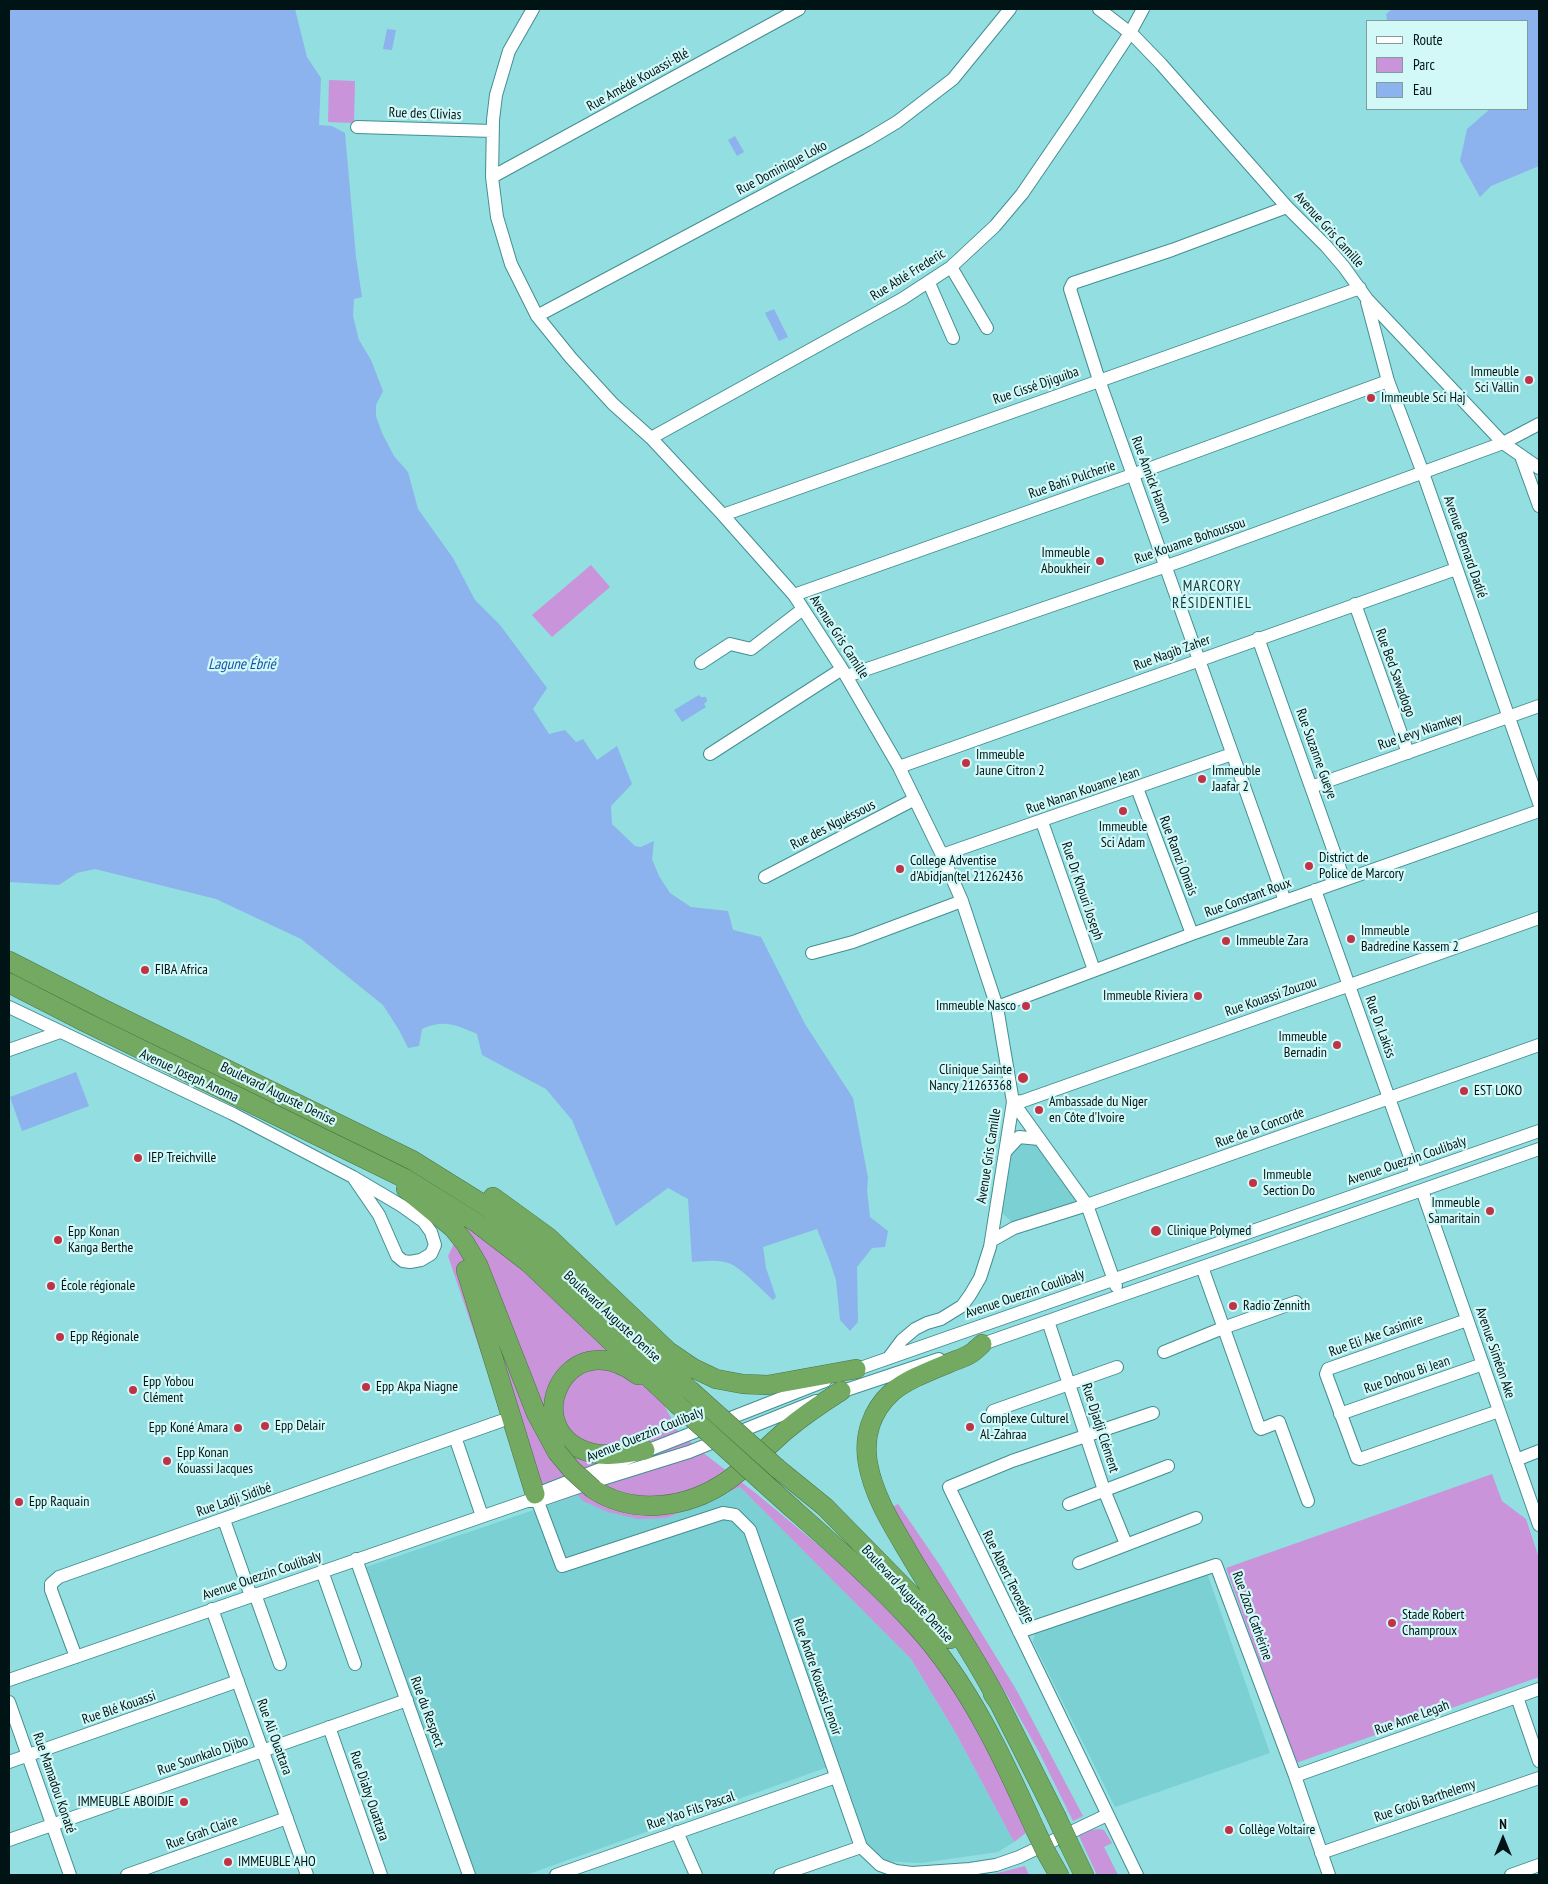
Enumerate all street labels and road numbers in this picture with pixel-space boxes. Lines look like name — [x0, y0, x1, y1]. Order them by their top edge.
street label: Rue Amédé Kouassi-Blé — [584, 45, 692, 115]
street label: Rue des Clivias — [388, 104, 462, 124]
street label: Rue Dominique Loko — [734, 137, 830, 199]
street label: Avenue Gris Camille — [1291, 189, 1367, 271]
street label: Rue Ablé Frederic — [867, 245, 949, 305]
street label: Rue Cissé Djiguiba — [991, 363, 1081, 409]
street label: Rue Annick Hamon — [1127, 434, 1175, 526]
street label: Rue Bahi Pulcherie — [1026, 457, 1118, 503]
street label: Avenue Bernard Dadié — [1440, 494, 1490, 600]
street label: Rue Kouame Bohoussou — [1132, 514, 1248, 568]
street label: Avenue Gris Camille — [806, 592, 872, 682]
street label: Rue Bed Sawadogo — [1371, 627, 1419, 719]
street label: Rue Nagib Zaher — [1131, 631, 1213, 675]
street label: Rue Suzanne Gueye — [1292, 707, 1340, 801]
street label: Rue Levy Niamkey — [1376, 710, 1464, 754]
street label: Rue Nanan Kouame Jean — [1024, 764, 1142, 818]
street label: Rue des Nguéssous — [788, 796, 878, 854]
street label: Rue Ramzi Omais — [1155, 814, 1201, 898]
street label: Rue Dr Khouri Joseph — [1057, 840, 1107, 942]
street label: Rue Constant Roux — [1202, 875, 1294, 921]
street label: Rue Kouassi Zouzou — [1223, 973, 1319, 1021]
street label: Rue Dr Lakiss — [1361, 994, 1399, 1060]
street label: Avenue Joseph Anoma — [137, 1046, 241, 1106]
street label: Boulevard Auguste Denise — [218, 1059, 338, 1129]
street label: Rue de la Concorde — [1213, 1104, 1307, 1152]
street label: Avenue Gris Camille — [973, 1107, 1005, 1205]
street label: Avenue Ouezzin Coulibaly — [1345, 1133, 1469, 1189]
street label: Avenue Ouezzin Coulibaly — [963, 1266, 1087, 1322]
street label: Boulevard Auguste Denise — [560, 1268, 664, 1366]
street label: Avenue Siméon Ake — [1472, 1305, 1518, 1401]
street label: Rue Eli Ake Casimire — [1327, 1311, 1425, 1361]
street label: Rue Dohou Bi Jean — [1362, 1352, 1452, 1398]
street label: Rue Djadji Clément — [1078, 1381, 1122, 1475]
street label: Avenue Ouezzin Coulibaly — [584, 1404, 706, 1466]
street label: Rue Ladji Sidibé — [194, 1479, 274, 1521]
street label: Rue Albert Tevoedjre — [978, 1528, 1038, 1626]
street label: Boulevard Auguste Denise — [858, 1542, 956, 1646]
street label: Avenue Ouezzin Coulibaly — [200, 1548, 324, 1604]
street label: Rue Zozo Cathérine — [1228, 1569, 1276, 1663]
street label: Rue Andre Kouassi Lenoir — [789, 1616, 845, 1738]
street label: Rue du Respect — [406, 1674, 448, 1750]
street label: Rue Blé Kouassi — [80, 1688, 158, 1728]
street label: Rue Ali Ouattara — [253, 1697, 295, 1777]
street label: Rue Anne Legah — [1373, 1697, 1451, 1739]
street label: Rue Mamadou Konaté — [29, 1730, 79, 1836]
street label: Rue Sounkalo Djibo — [156, 1733, 250, 1779]
street label: Rue Diaby Ouattara — [346, 1749, 392, 1843]
street label: Rue Grobi Barthelemy — [1372, 1776, 1478, 1826]
street label: Rue Yao Fils Pascal — [645, 1788, 737, 1834]
street label: Rue Grah Claire — [164, 1812, 240, 1854]

